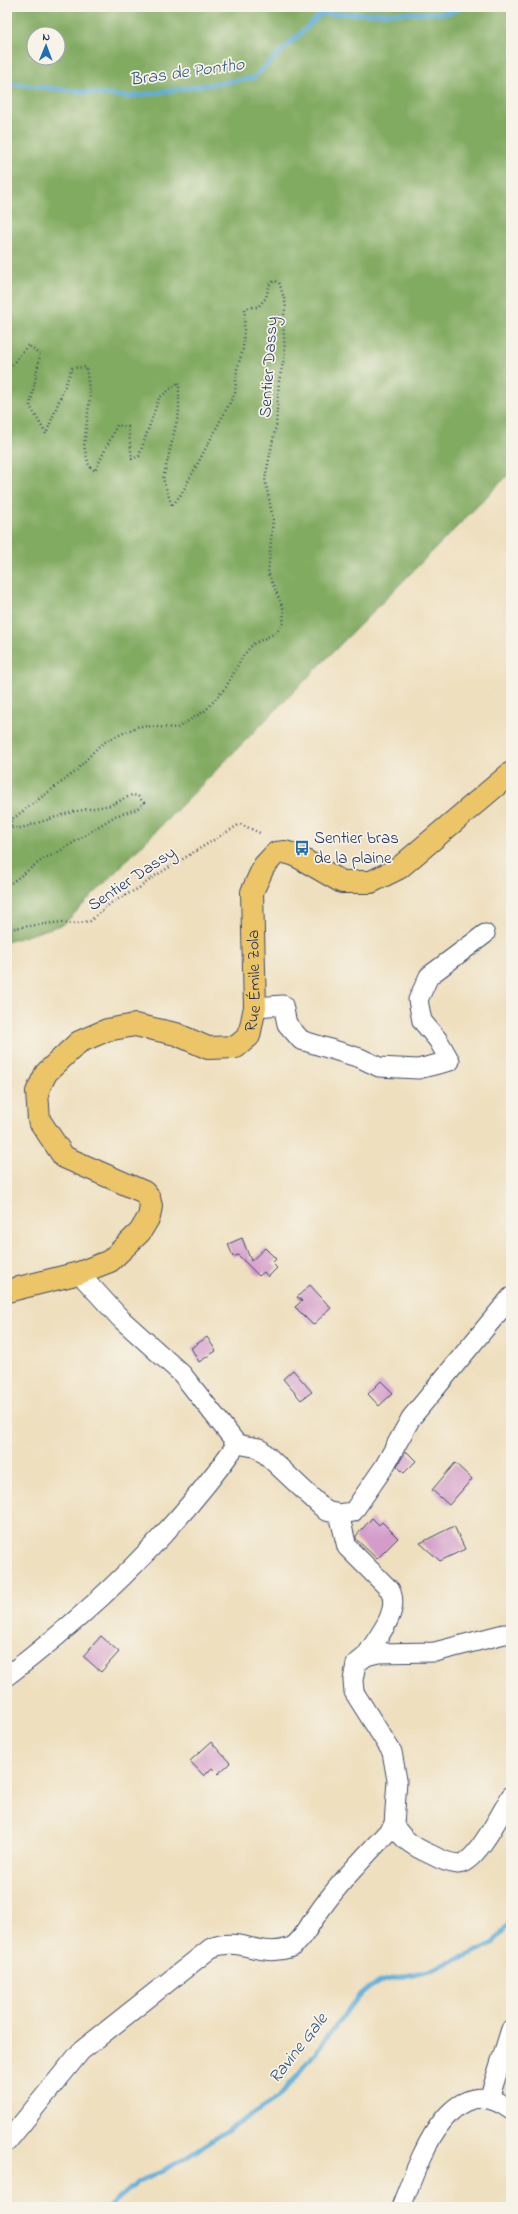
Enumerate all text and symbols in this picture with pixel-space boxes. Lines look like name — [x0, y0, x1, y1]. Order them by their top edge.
north arrow — [26, 26, 66, 66]
text: N — [42, 29, 50, 45]
water label: Bras de Pontho — [128, 52, 247, 94]
street label: Sentier Dassy — [253, 316, 286, 418]
place label: Sentier bras de la plaine — [314, 826, 399, 871]
bus stop icon: Sentier bras de la plaine — [293, 839, 311, 857]
street label: Sentier Dassy — [83, 840, 182, 919]
street label: Rue Émile Zola — [238, 929, 268, 1034]
water label: Ravine Gale — [263, 2007, 335, 2090]

